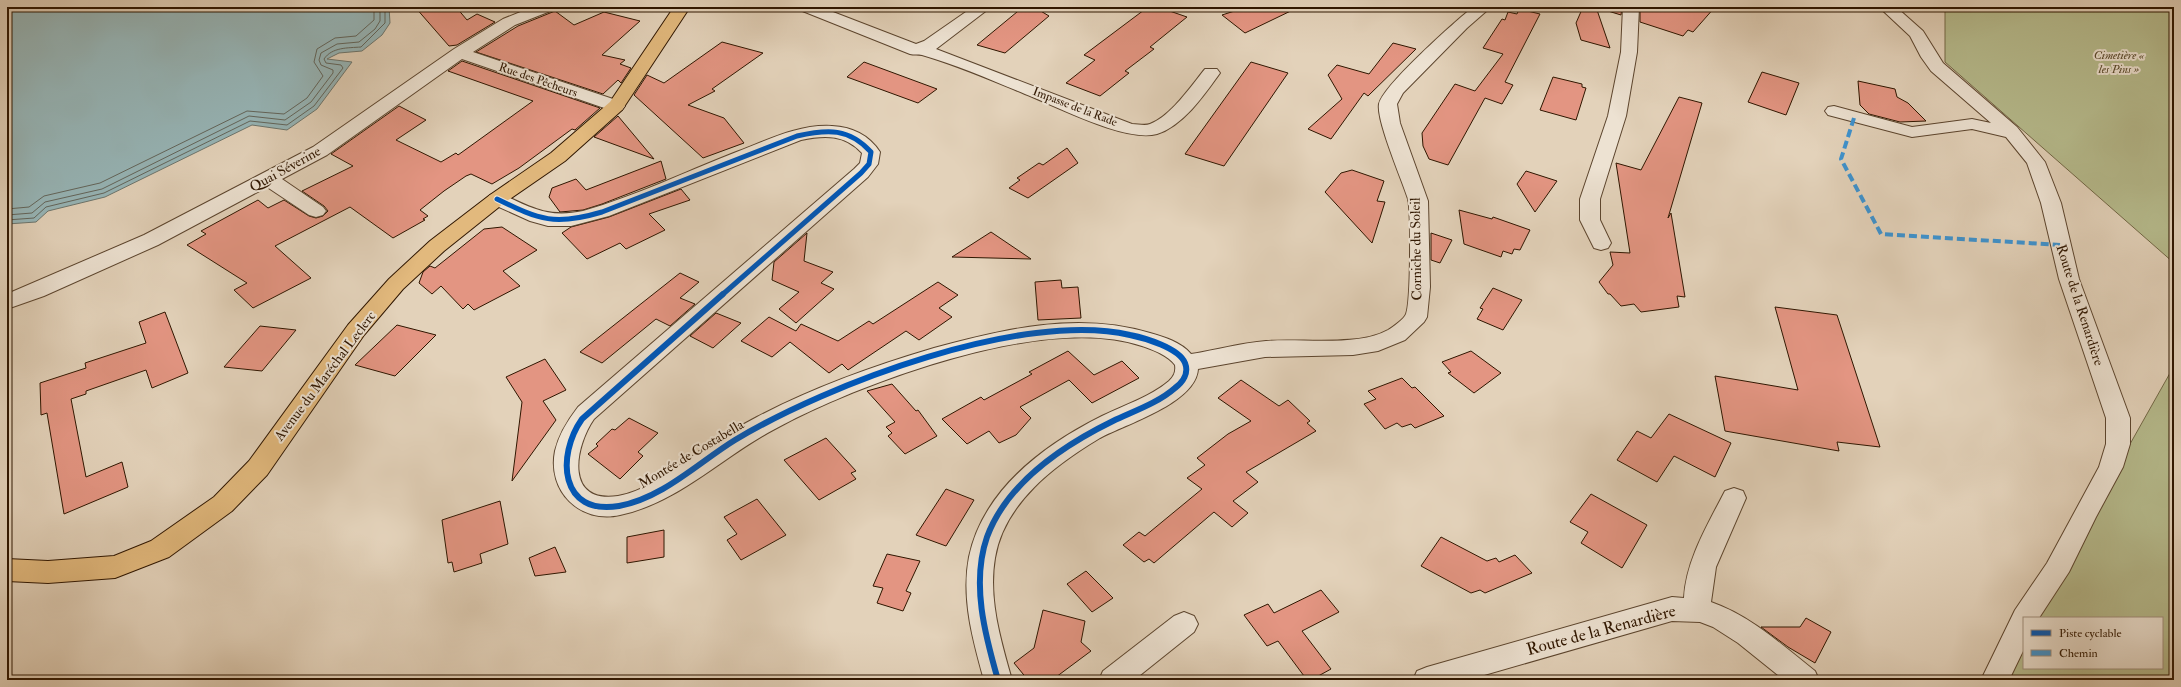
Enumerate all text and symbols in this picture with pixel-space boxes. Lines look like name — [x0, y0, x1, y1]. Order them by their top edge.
park label: Cimetière « les Pins » — [2094, 48, 2145, 77]
street label: Rue des Pêcheurs — [497, 59, 579, 101]
street label: Impasse de la Rade — [1031, 84, 1119, 130]
street label: Quai Séverine — [246, 142, 324, 196]
street label: Corniche du Soleil — [1407, 197, 1425, 301]
street label: Route de la Renardière — [2052, 242, 2108, 368]
street label: Avenue du Maréchal Leclerc — [270, 308, 380, 445]
street label: Montée de Costabella — [635, 416, 747, 492]
street label: Route de la Renardière — [1524, 600, 1678, 660]
legend — [2023, 617, 2163, 669]
text: Piste cyclable — [2059, 626, 2121, 641]
text: Chemin — [2059, 646, 2098, 661]

